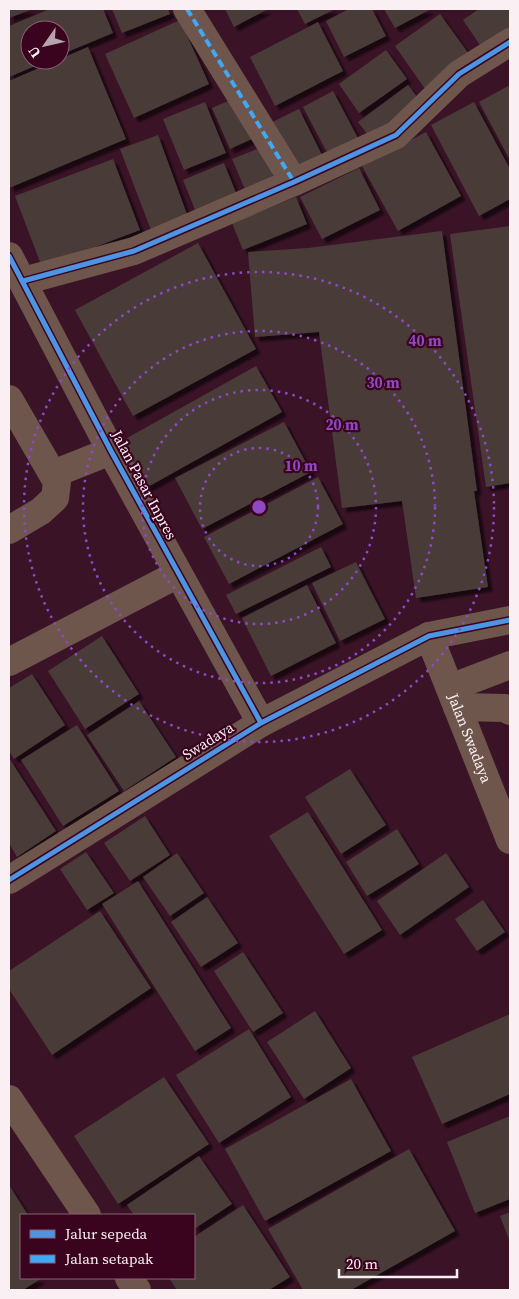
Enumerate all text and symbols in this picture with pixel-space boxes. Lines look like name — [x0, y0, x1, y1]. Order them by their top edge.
north arrow — [20, 20, 70, 70]
text: U — [23, 42, 45, 62]
text: 40 m — [408, 330, 442, 351]
text: 30 m — [366, 372, 400, 393]
text: 20 m — [325, 414, 359, 435]
street label: Jalan Pasar Inpres — [106, 425, 182, 543]
text: 10 m — [284, 455, 318, 476]
centre of rings — [250, 498, 268, 516]
street label: Jalan Swadaya — [442, 689, 497, 786]
street label: Swadaya — [178, 716, 238, 765]
legend — [20, 1214, 195, 1279]
text: Jalur sepeda — [64, 1223, 148, 1244]
scale bar — [339, 1246, 456, 1278]
text: Jalan setapak — [64, 1248, 154, 1269]
text: 20 m — [346, 1253, 378, 1274]

